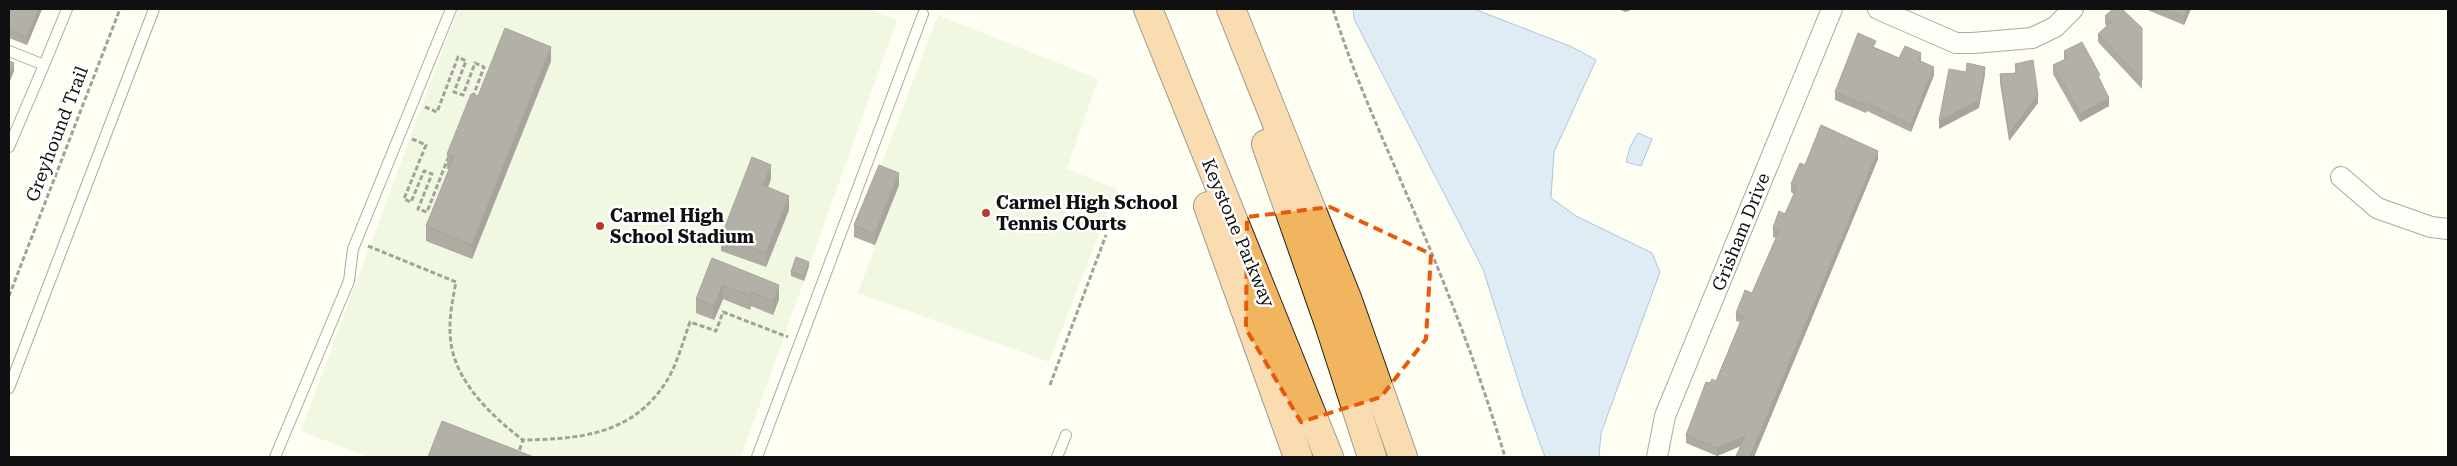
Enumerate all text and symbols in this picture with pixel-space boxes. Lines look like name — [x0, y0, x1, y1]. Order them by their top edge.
street label: Greyhound Trail — [21, 63, 92, 205]
street label: Keystone Parkway — [1198, 155, 1279, 310]
street label: Grisham Drive — [1707, 170, 1774, 294]
place label: Carmel High School Tennis COurts — [996, 192, 1178, 234]
place label: Carmel High School Stadium — [610, 205, 755, 247]
marker: Carmel High School Tennis COurts — [980, 207, 992, 219]
marker: Carmel High School Stadium — [594, 220, 606, 232]

